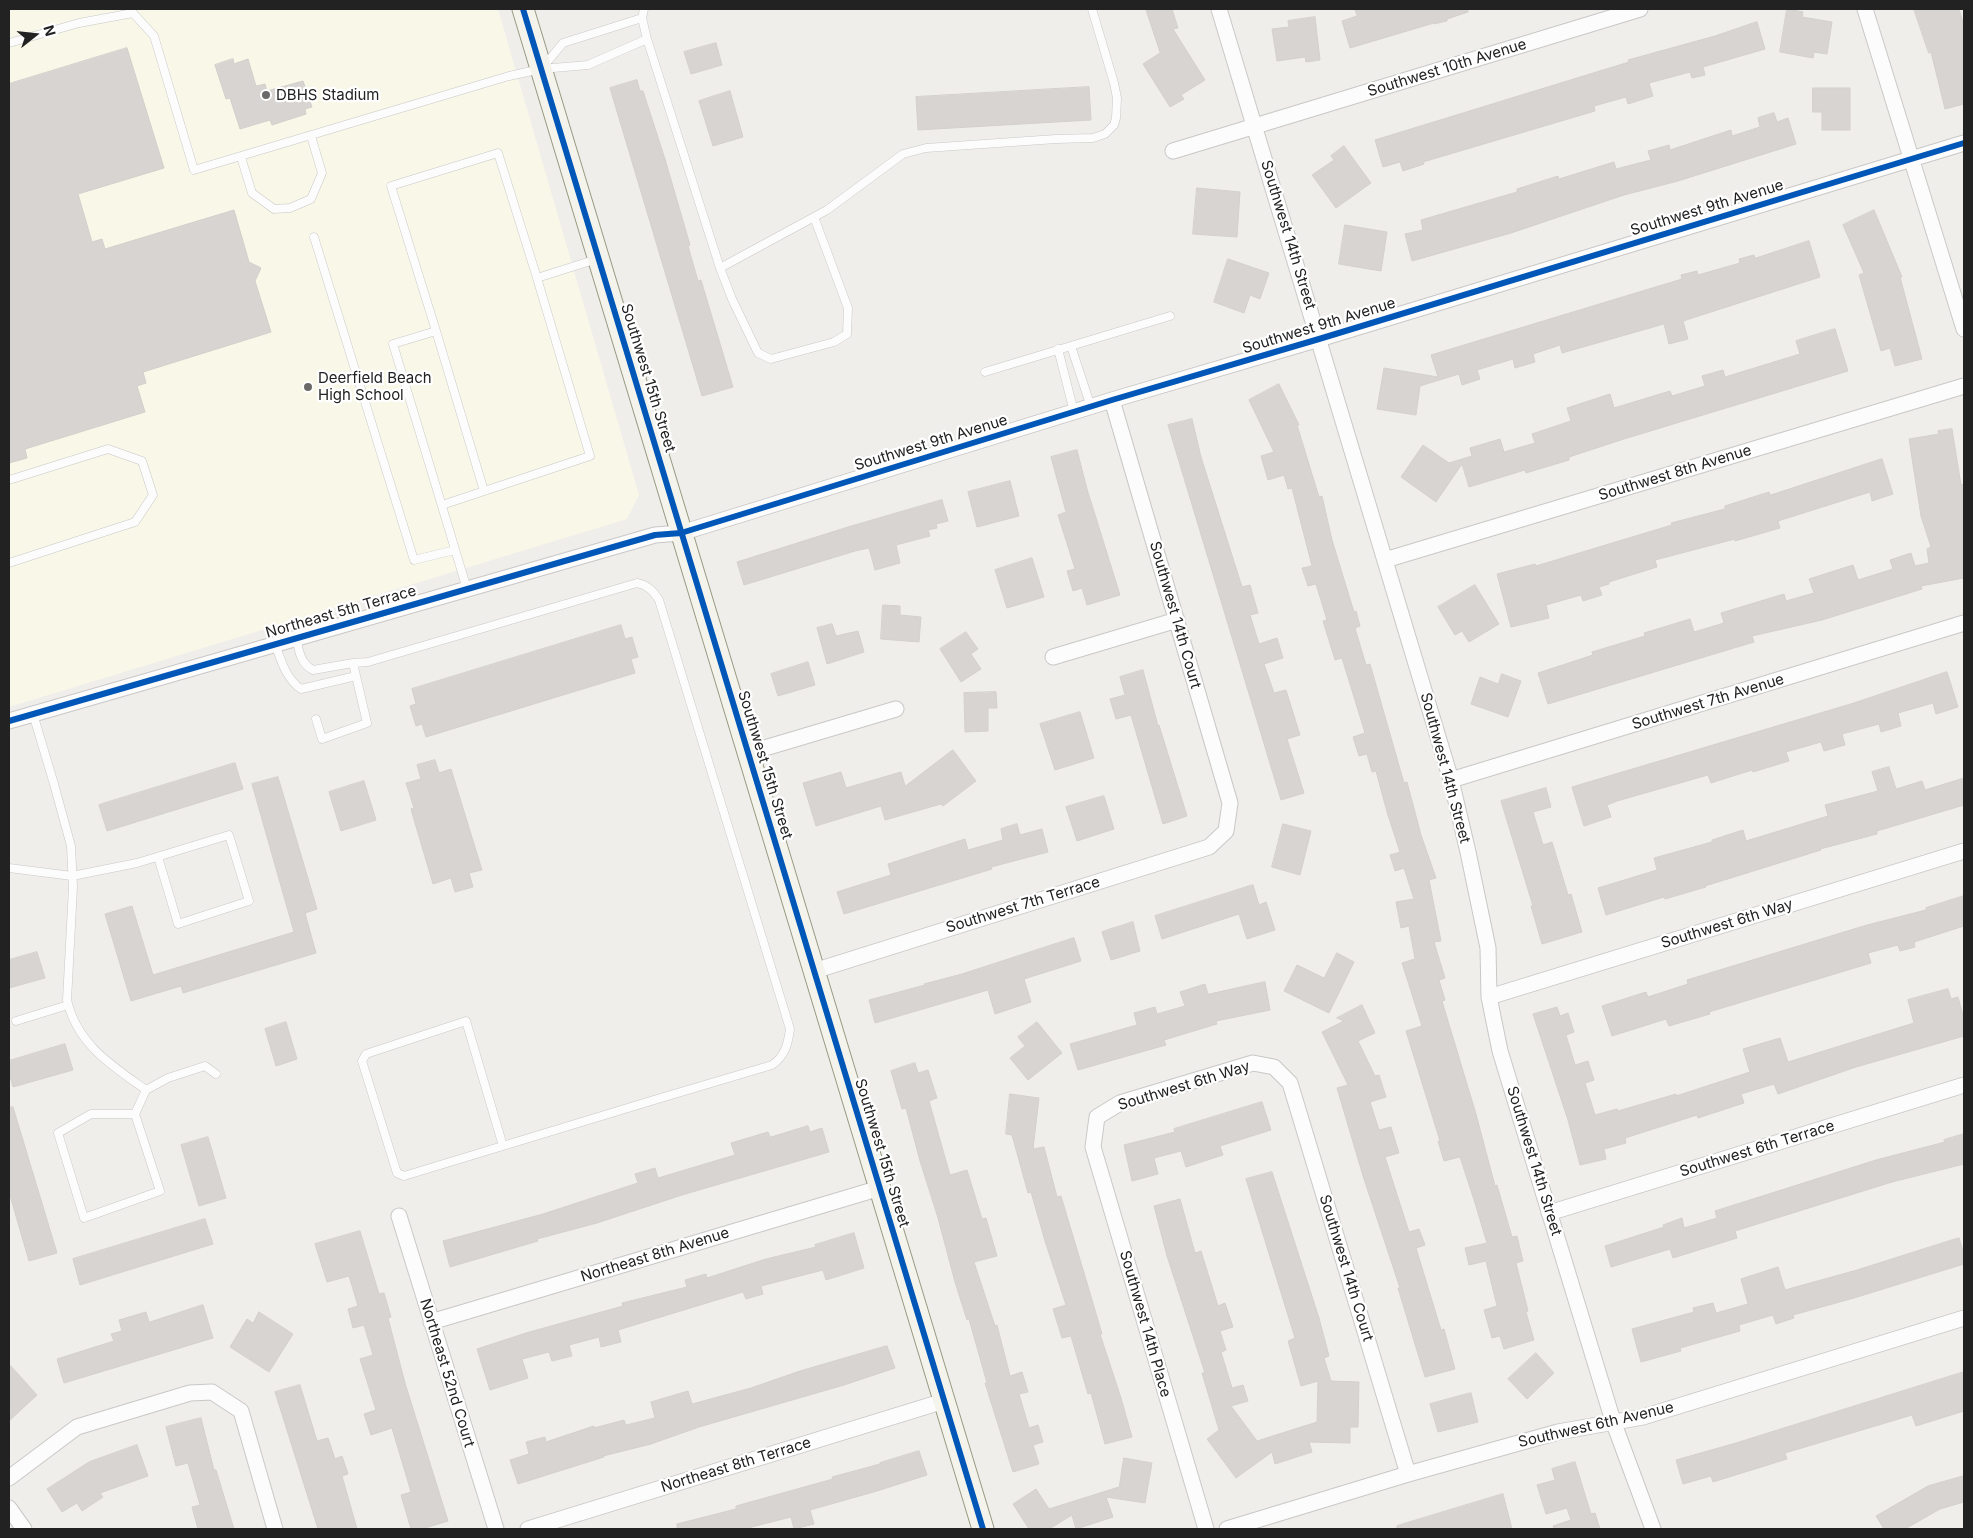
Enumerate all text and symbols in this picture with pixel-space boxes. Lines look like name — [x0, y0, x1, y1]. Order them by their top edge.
north arrow — [10, 10, 60, 60]
text: N — [40, 23, 60, 38]
street label: Southwest 10th Avenue — [1365, 35, 1529, 101]
place label: DBHS Stadium — [276, 86, 379, 104]
marker: DBHS Stadium — [260, 89, 272, 101]
street label: Southwest 14th Street — [1257, 158, 1319, 312]
street label: Southwest 9th Avenue — [1628, 176, 1786, 240]
street label: Southwest 9th Avenue — [1240, 294, 1398, 358]
street label: Southwest 15th Street — [617, 301, 679, 455]
place label: Deerfield Beach High School — [318, 369, 432, 404]
marker: Deerfield Beach High School — [302, 381, 314, 393]
street label: Southwest 9th Avenue — [852, 411, 1010, 475]
street label: Southwest 8th Avenue — [1596, 441, 1754, 505]
street label: Southwest 14th Court — [1145, 539, 1205, 691]
street label: Northeast 5th Terrace — [264, 582, 418, 642]
street label: Southwest 7th Avenue — [1630, 670, 1786, 734]
street label: Southwest 15th Street — [734, 688, 796, 842]
street label: Southwest 14th Street — [1416, 691, 1474, 845]
street label: Southwest 7th Terrace — [944, 873, 1102, 937]
street label: Southwest 6th Way — [1659, 895, 1795, 953]
street label: Southwest 6th Way — [1116, 1057, 1252, 1115]
street label: Southwest 15th Street — [851, 1076, 913, 1230]
street label: Southwest 14th Street — [1503, 1084, 1565, 1238]
street label: Southwest 6th Terrace — [1677, 1117, 1837, 1181]
street label: Southwest 14th Court — [1315, 1192, 1377, 1344]
street label: Northeast 8th Avenue — [579, 1224, 731, 1286]
street label: Southwest 14th Place — [1115, 1249, 1175, 1399]
street label: Northeast 52nd Court — [416, 1297, 478, 1449]
street label: Southwest 6th Avenue — [1516, 1398, 1676, 1452]
street label: Northeast 8th Terrace — [659, 1434, 813, 1496]

